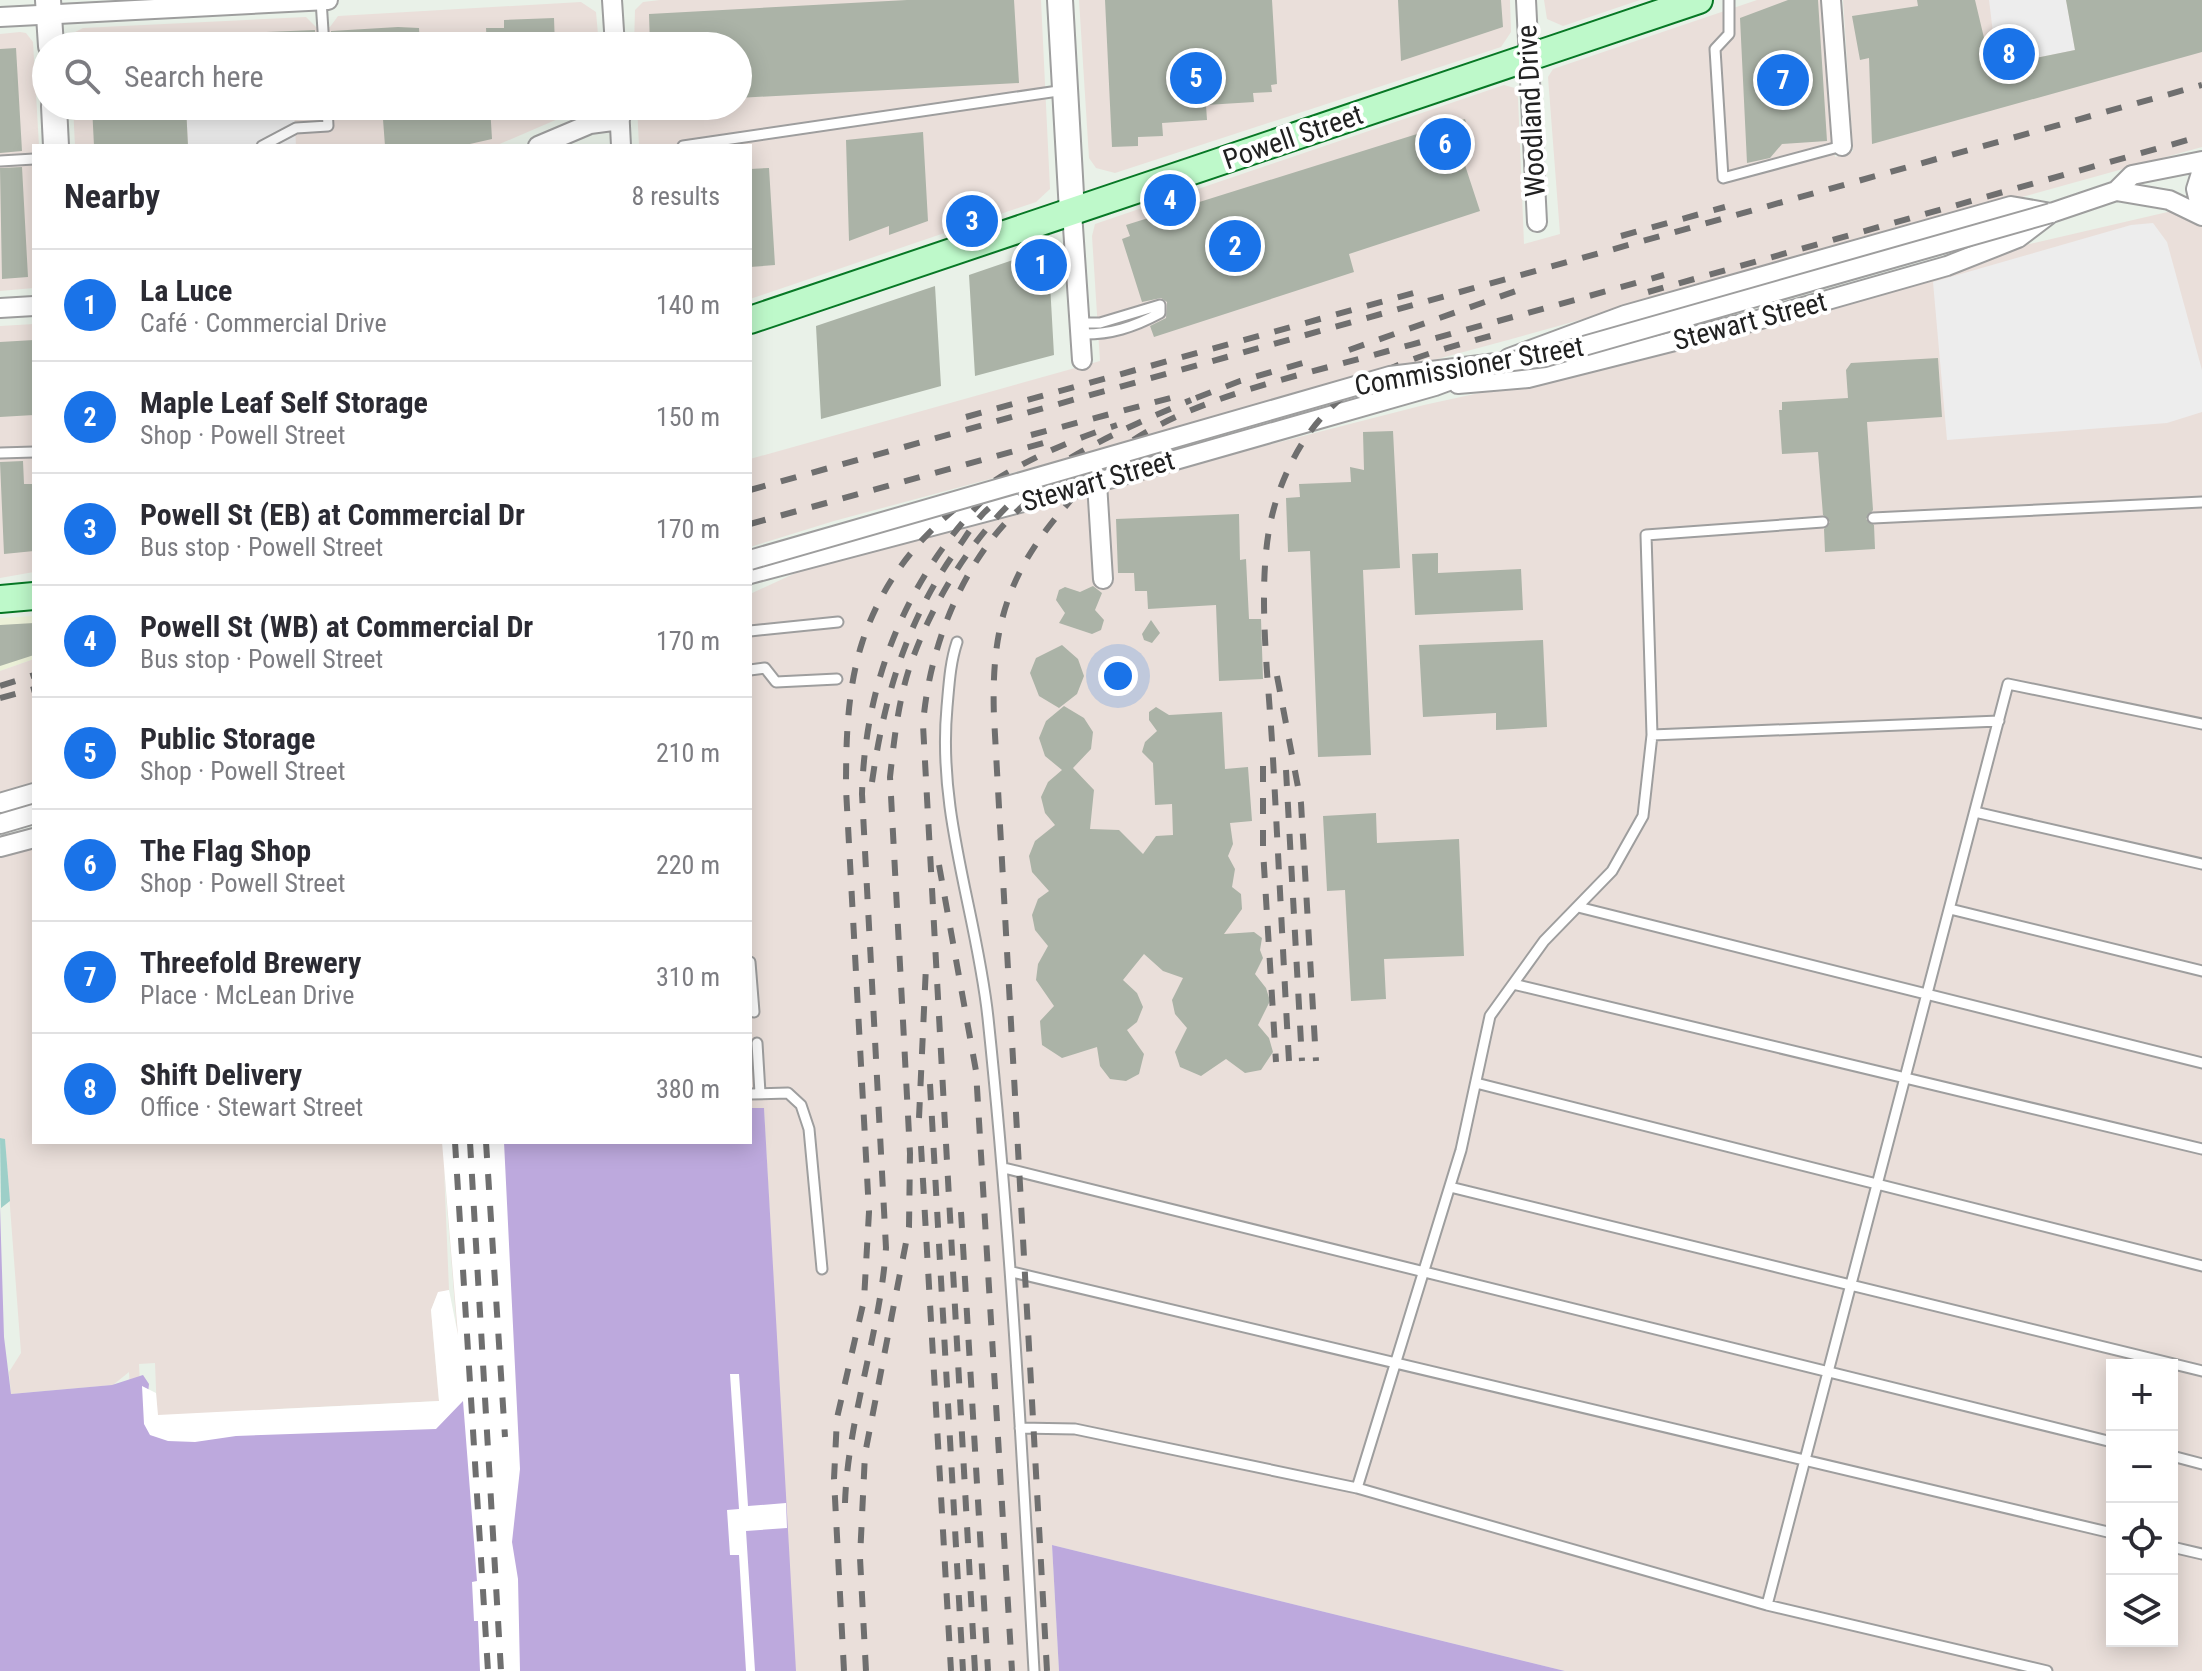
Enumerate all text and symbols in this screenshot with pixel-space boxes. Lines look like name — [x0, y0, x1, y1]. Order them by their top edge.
street label: Woodland Drive — [1510, 24, 1552, 198]
pin: 8 — [1983, 24, 2035, 84]
search box — [32, 32, 752, 120]
pin: 5 — [1170, 48, 1222, 108]
pin: 7 — [1757, 50, 1809, 110]
icon: search — [60, 54, 104, 98]
text: Search here — [124, 59, 264, 94]
street label: Powell Street — [1219, 98, 1367, 176]
pin: 6 — [1419, 114, 1471, 174]
pin: 4 — [1144, 170, 1196, 230]
text: Nearby — [64, 176, 160, 216]
text: 8 results — [631, 181, 720, 211]
pin: 3 — [946, 191, 998, 251]
pin: 2 — [1209, 216, 1261, 276]
pin: 1 — [1015, 235, 1067, 295]
text: La Luce — [140, 273, 232, 308]
street label: Stewart Street — [1670, 285, 1830, 357]
text: 1 — [83, 290, 97, 320]
text: 140 m — [656, 290, 720, 320]
text: Café · Commercial Drive — [140, 308, 387, 338]
street label: Commissioner Street — [1352, 330, 1586, 402]
text: Maple Leaf Self Storage — [140, 385, 428, 420]
text: 2 — [83, 402, 97, 432]
text: 150 m — [656, 402, 720, 432]
text: Shop · Powell Street — [140, 420, 345, 450]
street label: Stewart Street — [1018, 443, 1178, 519]
text: Powell St (EB) at Commercial Dr — [140, 497, 525, 532]
text: 3 — [83, 514, 97, 544]
text: 170 m — [656, 514, 720, 544]
text: Bus stop · Powell Street — [140, 532, 383, 562]
text: Powell St (WB) at Commercial Dr — [140, 609, 533, 644]
text: 4 — [83, 626, 97, 656]
text: 170 m — [656, 626, 720, 656]
text: Bus stop · Powell Street — [140, 644, 383, 674]
your location — [1098, 656, 1138, 696]
text: Public Storage — [140, 721, 315, 756]
text: 5 — [83, 738, 97, 768]
text: 210 m — [656, 738, 720, 768]
text: Shop · Powell Street — [140, 756, 345, 786]
text: The Flag Shop — [140, 833, 311, 868]
text: 6 — [83, 850, 97, 880]
text: 220 m — [656, 850, 720, 880]
text: Shop · Powell Street — [140, 868, 345, 898]
text: Threefold Brewery — [140, 945, 361, 980]
text: 7 — [83, 962, 97, 992]
text: 310 m — [656, 962, 720, 992]
text: Place · McLean Drive — [140, 980, 354, 1010]
text: Shift Delivery — [140, 1057, 302, 1092]
text: 8 — [83, 1074, 97, 1104]
text: 380 m — [656, 1074, 720, 1104]
text: Office · Stewart Street — [140, 1092, 363, 1122]
map controls — [2106, 1359, 2178, 1647]
button: + — [2106, 1359, 2178, 1431]
button: − — [2106, 1431, 2178, 1503]
button: locate — [2106, 1503, 2178, 1575]
button: layers — [2106, 1575, 2178, 1647]

